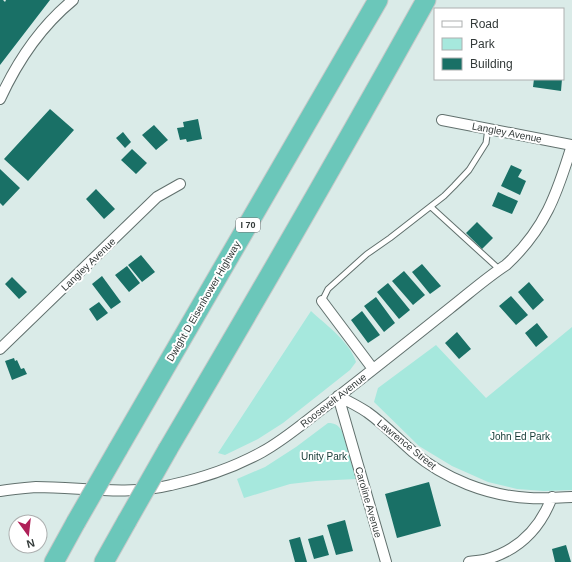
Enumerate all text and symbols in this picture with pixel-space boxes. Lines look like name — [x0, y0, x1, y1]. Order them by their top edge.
legend — [434, 8, 564, 80]
text: Road — [470, 17, 499, 31]
text: Park — [470, 37, 496, 51]
text: Building — [470, 57, 513, 71]
street label: Langley Avenue — [471, 120, 543, 145]
road number: I 70 — [236, 218, 260, 232]
street label: Langley Avenue — [59, 235, 118, 293]
street label: Dwight D Eisenhower Highway — [164, 239, 242, 363]
street label: Roosevelt Avenue — [298, 371, 369, 429]
street label: Lawrence Street — [375, 417, 439, 472]
park label: John Ed Park — [490, 431, 551, 442]
park label: Unity Park — [301, 451, 348, 462]
street label: Caroline Avenue — [353, 465, 384, 539]
north arrow — [8, 514, 48, 554]
text: N — [25, 537, 36, 550]

